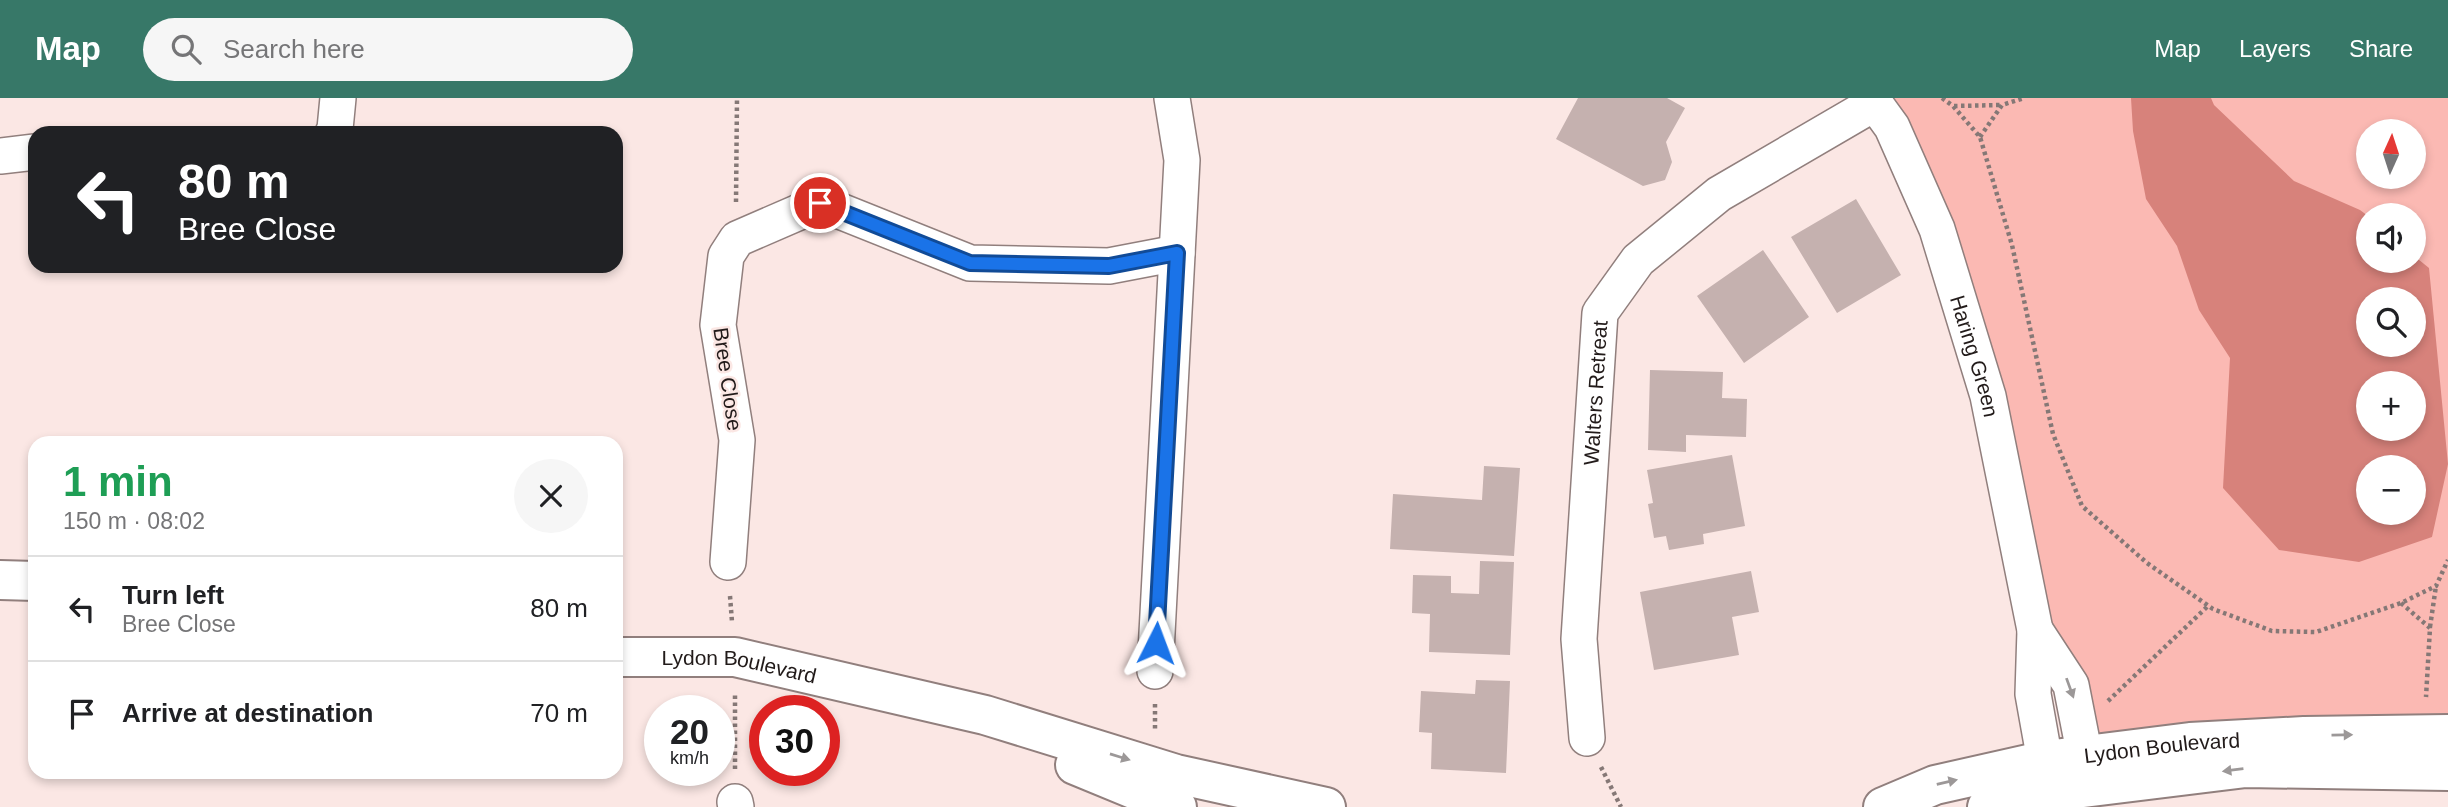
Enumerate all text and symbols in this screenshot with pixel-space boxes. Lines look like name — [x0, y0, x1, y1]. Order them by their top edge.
search box — [143, 18, 633, 81]
text: Map — [35, 30, 101, 67]
icon: search — [167, 30, 205, 68]
text: Search here — [223, 34, 365, 64]
text: Map — [2154, 35, 2201, 62]
text: Layers — [2239, 35, 2311, 62]
text: Share — [2349, 35, 2413, 62]
north arrow — [2356, 119, 2426, 189]
map controls — [2356, 119, 2426, 525]
icon: left — [63, 154, 154, 245]
text: 80 m — [178, 154, 290, 208]
pin — [790, 173, 850, 233]
icon: arrive — [801, 184, 839, 222]
button: sound — [2356, 203, 2426, 273]
text: Bree Close — [178, 211, 336, 247]
button: search — [2356, 287, 2426, 357]
street label: Haring Green — [1946, 292, 2003, 419]
street label: Walters Retreat — [1579, 319, 1611, 466]
street label: Bree Close — [709, 326, 747, 432]
button: + — [2356, 371, 2426, 441]
button: − — [2356, 455, 2426, 525]
text: 1 min — [63, 458, 173, 505]
button: close — [514, 459, 588, 533]
text: 150 m · 08:02 — [63, 508, 205, 534]
text: Turn left — [122, 580, 224, 610]
icon: left — [63, 590, 101, 628]
text: 80 m — [530, 593, 588, 623]
position arrow — [1119, 606, 1193, 680]
text: Bree Close — [122, 611, 236, 637]
street label: Lydon Boulevard — [662, 646, 819, 687]
one-way arrow — [2065, 677, 2076, 698]
icon: arrive — [63, 695, 101, 733]
speed limit sign: 30 — [749, 695, 840, 786]
text: Arrive at destination — [122, 698, 373, 728]
text: 70 m — [530, 698, 588, 728]
text: 20 — [670, 712, 709, 751]
street label: Lydon Boulevard — [2083, 728, 2241, 767]
one-way arrow — [2331, 729, 2353, 741]
text: km/h — [670, 748, 709, 768]
one-way arrow — [1110, 752, 1131, 762]
one-way arrow — [2222, 764, 2244, 775]
one-way arrow — [1936, 777, 1958, 788]

